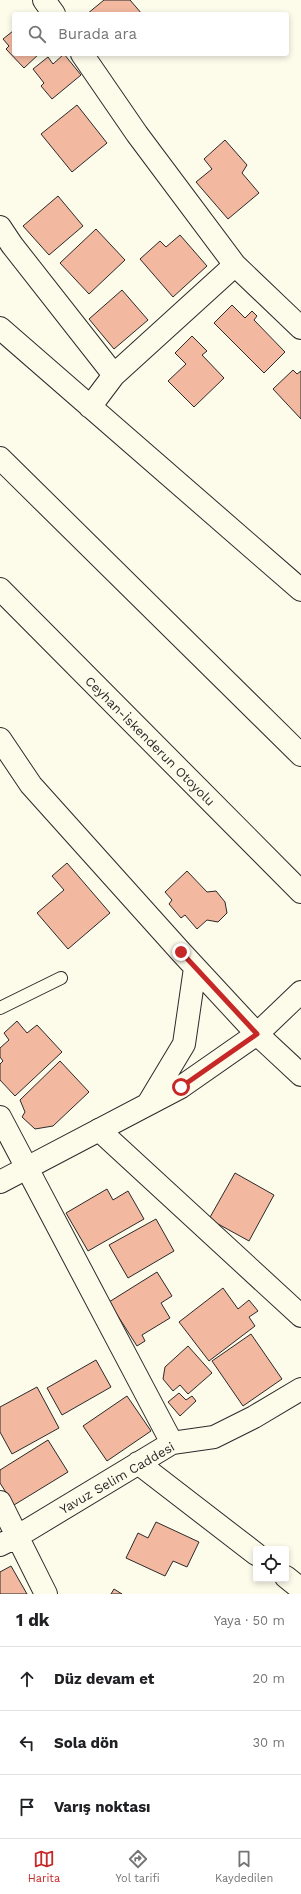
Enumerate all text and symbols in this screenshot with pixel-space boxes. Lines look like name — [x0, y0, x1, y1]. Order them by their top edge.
search box — [12, 12, 289, 56]
icon: search — [26, 23, 48, 45]
text: Burada ara — [58, 25, 137, 43]
street label: Ceyhan-İskenderun Otoyolu — [82, 673, 218, 809]
route end — [172, 943, 190, 961]
route start — [172, 1078, 190, 1096]
street label: Yavuz Selim Caddesi — [57, 1439, 177, 1517]
map controls — [253, 1546, 289, 1582]
button: locate — [253, 1546, 289, 1582]
text: 1 dk — [16, 1610, 49, 1630]
text: Yaya · 50 m — [214, 1613, 285, 1628]
icon: ahead — [16, 1668, 38, 1690]
text: Düz devam et — [54, 1670, 154, 1688]
text: 20 m — [253, 1671, 285, 1686]
icon: left — [16, 1732, 38, 1754]
text: Sola dön — [54, 1734, 118, 1752]
text: 30 m — [253, 1735, 285, 1750]
icon: arrive — [16, 1796, 38, 1818]
text: Varış noktası — [54, 1798, 151, 1816]
tab: Harita — [28, 1848, 60, 1885]
tab: Yol tarifi — [116, 1848, 160, 1885]
tab: Kaydedilen — [215, 1848, 273, 1885]

